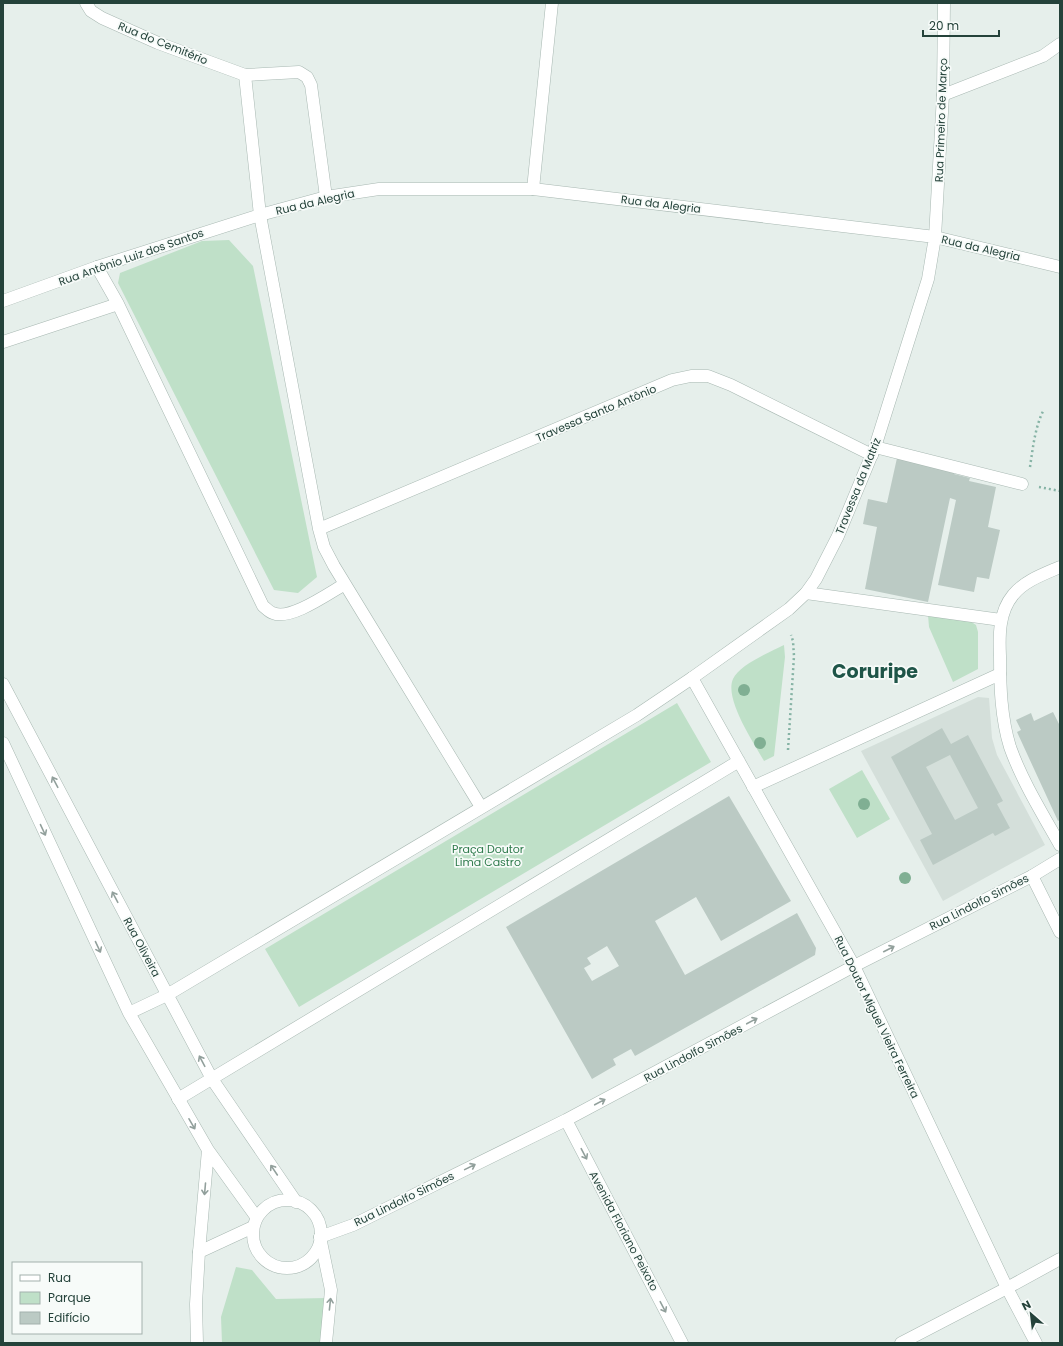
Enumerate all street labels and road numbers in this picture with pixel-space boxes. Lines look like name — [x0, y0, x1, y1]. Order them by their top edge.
street label: Rua do Cemitério — [116, 18, 210, 68]
street label: Rua Primeiro de Março — [931, 58, 951, 182]
street label: Rua da Alegria — [274, 185, 356, 219]
street label: Rua da Alegria — [620, 191, 702, 217]
street label: Rua Antônio Luiz dos Santos — [56, 225, 206, 289]
street label: Rua da Alegria — [940, 231, 1022, 265]
street label: Travessa Santo Antônio — [533, 380, 659, 446]
street label: Travessa da Matriz — [831, 435, 885, 537]
street label: Rua Lindolfo Simões — [927, 870, 1032, 934]
street label: Rua Oliveira — [120, 914, 164, 980]
street label: Rua Doutor Miguel Vieira Ferreira — [831, 933, 923, 1101]
street label: Rua Lindolfo Simões — [641, 1020, 745, 1086]
street label: Rua Lindolfo Simões — [351, 1168, 457, 1230]
street label: Avenida Floriano Peixoto — [586, 1168, 662, 1294]

